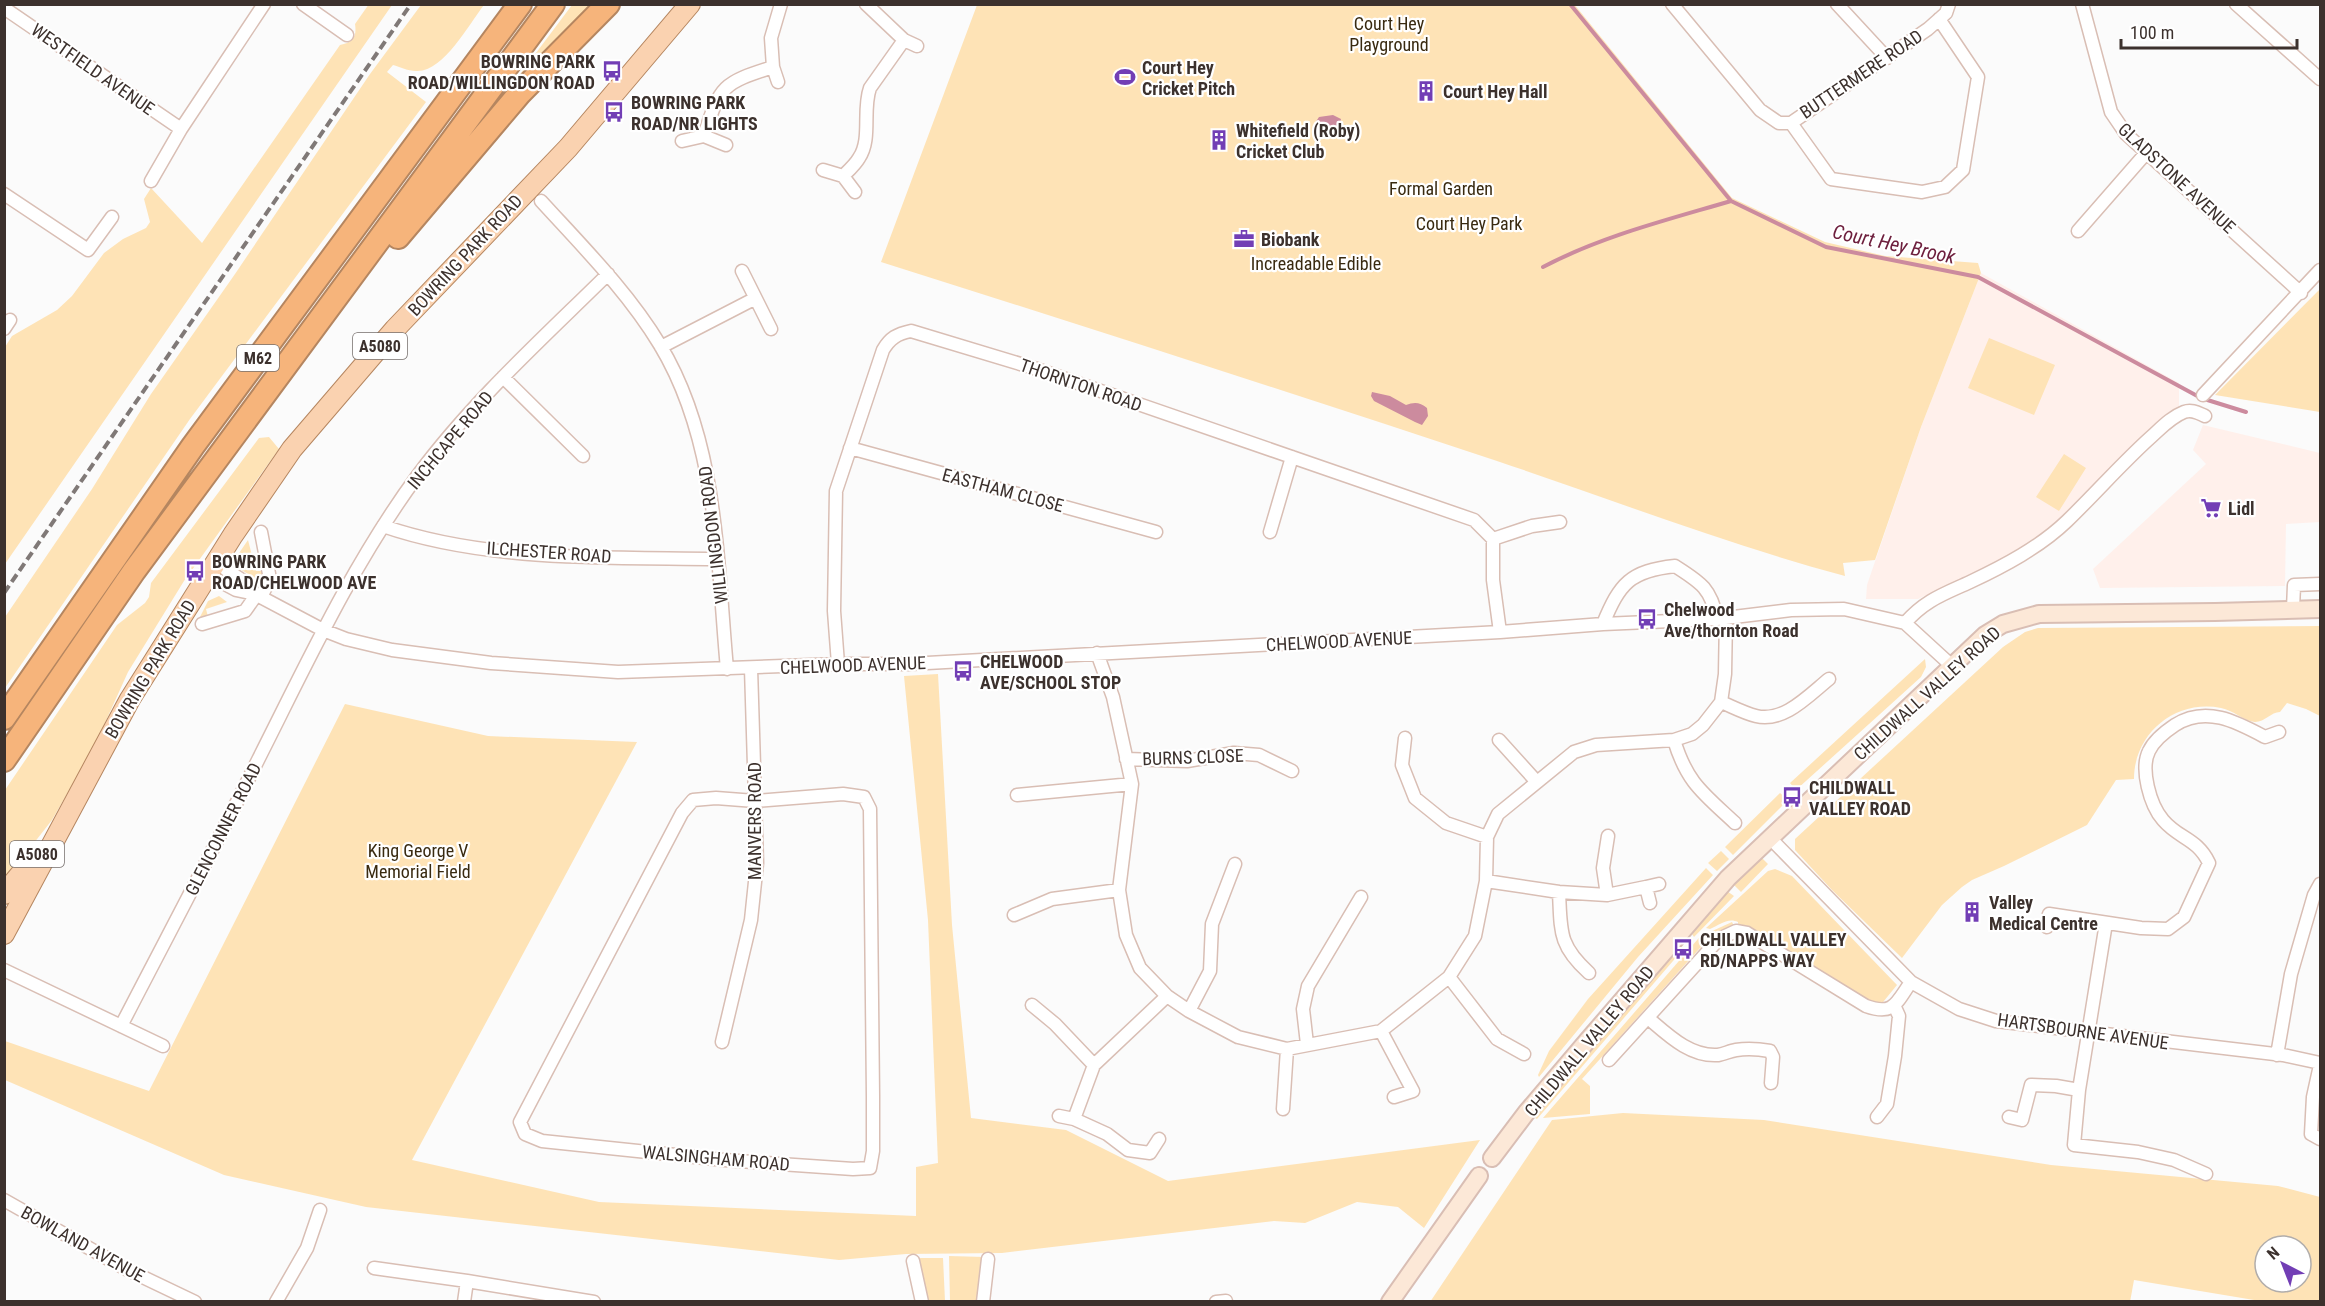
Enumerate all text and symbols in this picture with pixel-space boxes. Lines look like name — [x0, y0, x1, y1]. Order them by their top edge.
scale bar — [2121, 12, 2296, 50]
park label: Court Hey Playground — [1349, 13, 1429, 55]
street label: WESTFIELD AVENUE — [27, 19, 159, 119]
text: 100 m — [2130, 22, 2174, 43]
street label: BUTTERMERE ROAD — [1796, 25, 1926, 123]
place label: BOWRING PARK ROAD/WILLINGDON ROAD — [408, 51, 596, 93]
place label: Court Hey Cricket Pitch — [1142, 57, 1235, 99]
bus stop icon: BOWRING PARK ROAD/WILLINGDON ROAD — [600, 59, 624, 83]
sports icon: Court Hey Cricket Pitch — [1113, 65, 1137, 89]
building icon: Court Hey Hall — [1414, 79, 1438, 103]
place label: Court Hey Hall — [1443, 81, 1547, 102]
place label: BOWRING PARK ROAD/NR LIGHTS — [631, 92, 758, 134]
bus stop icon: BOWRING PARK ROAD/NR LIGHTS — [602, 100, 626, 124]
street label: GLADSTONE AVENUE — [2114, 118, 2240, 238]
place label: Whitefield (Roby) Cricket Club — [1236, 120, 1360, 162]
building icon: Whitefield (Roby) Cricket Club — [1207, 128, 1231, 152]
park label: Formal Garden — [1389, 178, 1493, 199]
street label: BOWRING PARK ROAD — [404, 190, 526, 320]
park label: Court Hey Park — [1416, 213, 1522, 234]
water label: Court Hey Brook — [1830, 219, 1959, 269]
office icon: Biobank — [1232, 227, 1256, 251]
place label: Biobank — [1261, 229, 1320, 250]
park label: Increadable Edible — [1251, 253, 1381, 274]
road number: A5080 — [353, 333, 407, 359]
road number: M62 — [237, 345, 279, 371]
street label: THORNTON ROAD — [1017, 354, 1145, 416]
street label: INCHCAPE ROAD — [403, 387, 497, 493]
street label: EASTHAM CLOSE — [940, 464, 1066, 516]
street label: WILLINGDON ROAD — [694, 465, 732, 605]
supermarket icon: Lidl — [2199, 496, 2223, 520]
place label: Lidl — [2228, 498, 2255, 519]
street label: ILCHESTER ROAD — [486, 537, 612, 567]
place label: BOWRING PARK ROAD/CHELWOOD AVE — [212, 551, 376, 593]
bus stop icon: BOWRING PARK ROAD/CHELWOOD AVE — [183, 559, 207, 583]
street label: BOWRING PARK ROAD — [100, 596, 200, 742]
place label: Chelwood Ave/thornton Road — [1664, 599, 1799, 641]
bus stop icon: Chelwood Ave/thornton Road — [1635, 607, 1659, 631]
street label: CHILDWALL VALLEY ROAD — [1849, 622, 2005, 764]
street label: CHELWOOD AVENUE — [1265, 627, 1413, 655]
place label: CHELWOOD AVE/SCHOOL STOP — [980, 651, 1121, 693]
street label: CHELWOOD AVENUE — [780, 652, 926, 678]
bus stop icon: CHELWOOD AVE/SCHOOL STOP — [951, 659, 975, 683]
street label: BURNS CLOSE — [1142, 745, 1244, 769]
street label: GLENCONNER ROAD — [180, 759, 266, 899]
street label: MANVERS ROAD — [744, 762, 765, 880]
place label: CHILDWALL VALLEY ROAD — [1809, 777, 1911, 819]
bus stop icon: CHILDWALL VALLEY ROAD — [1780, 785, 1804, 809]
park label: King George V Memorial Field — [365, 840, 471, 882]
road number: A5080 — [10, 841, 64, 867]
place label: Valley Medical Centre — [1989, 892, 2098, 934]
building icon: Valley Medical Centre — [1960, 900, 1984, 924]
place label: CHILDWALL VALLEY RD/NAPPS WAY — [1700, 929, 1847, 971]
bus stop icon: CHILDWALL VALLEY RD/NAPPS WAY — [1671, 937, 1695, 961]
street label: CHILDWALL VALLEY ROAD — [1520, 961, 1658, 1121]
street label: HARTSBOURNE AVENUE — [1996, 1009, 2170, 1053]
street label: WALSINGHAM ROAD — [641, 1141, 791, 1175]
street label: BOWLAND AVENUE — [18, 1201, 148, 1287]
north arrow — [2253, 1234, 2313, 1294]
text: N — [2263, 1243, 2283, 1264]

